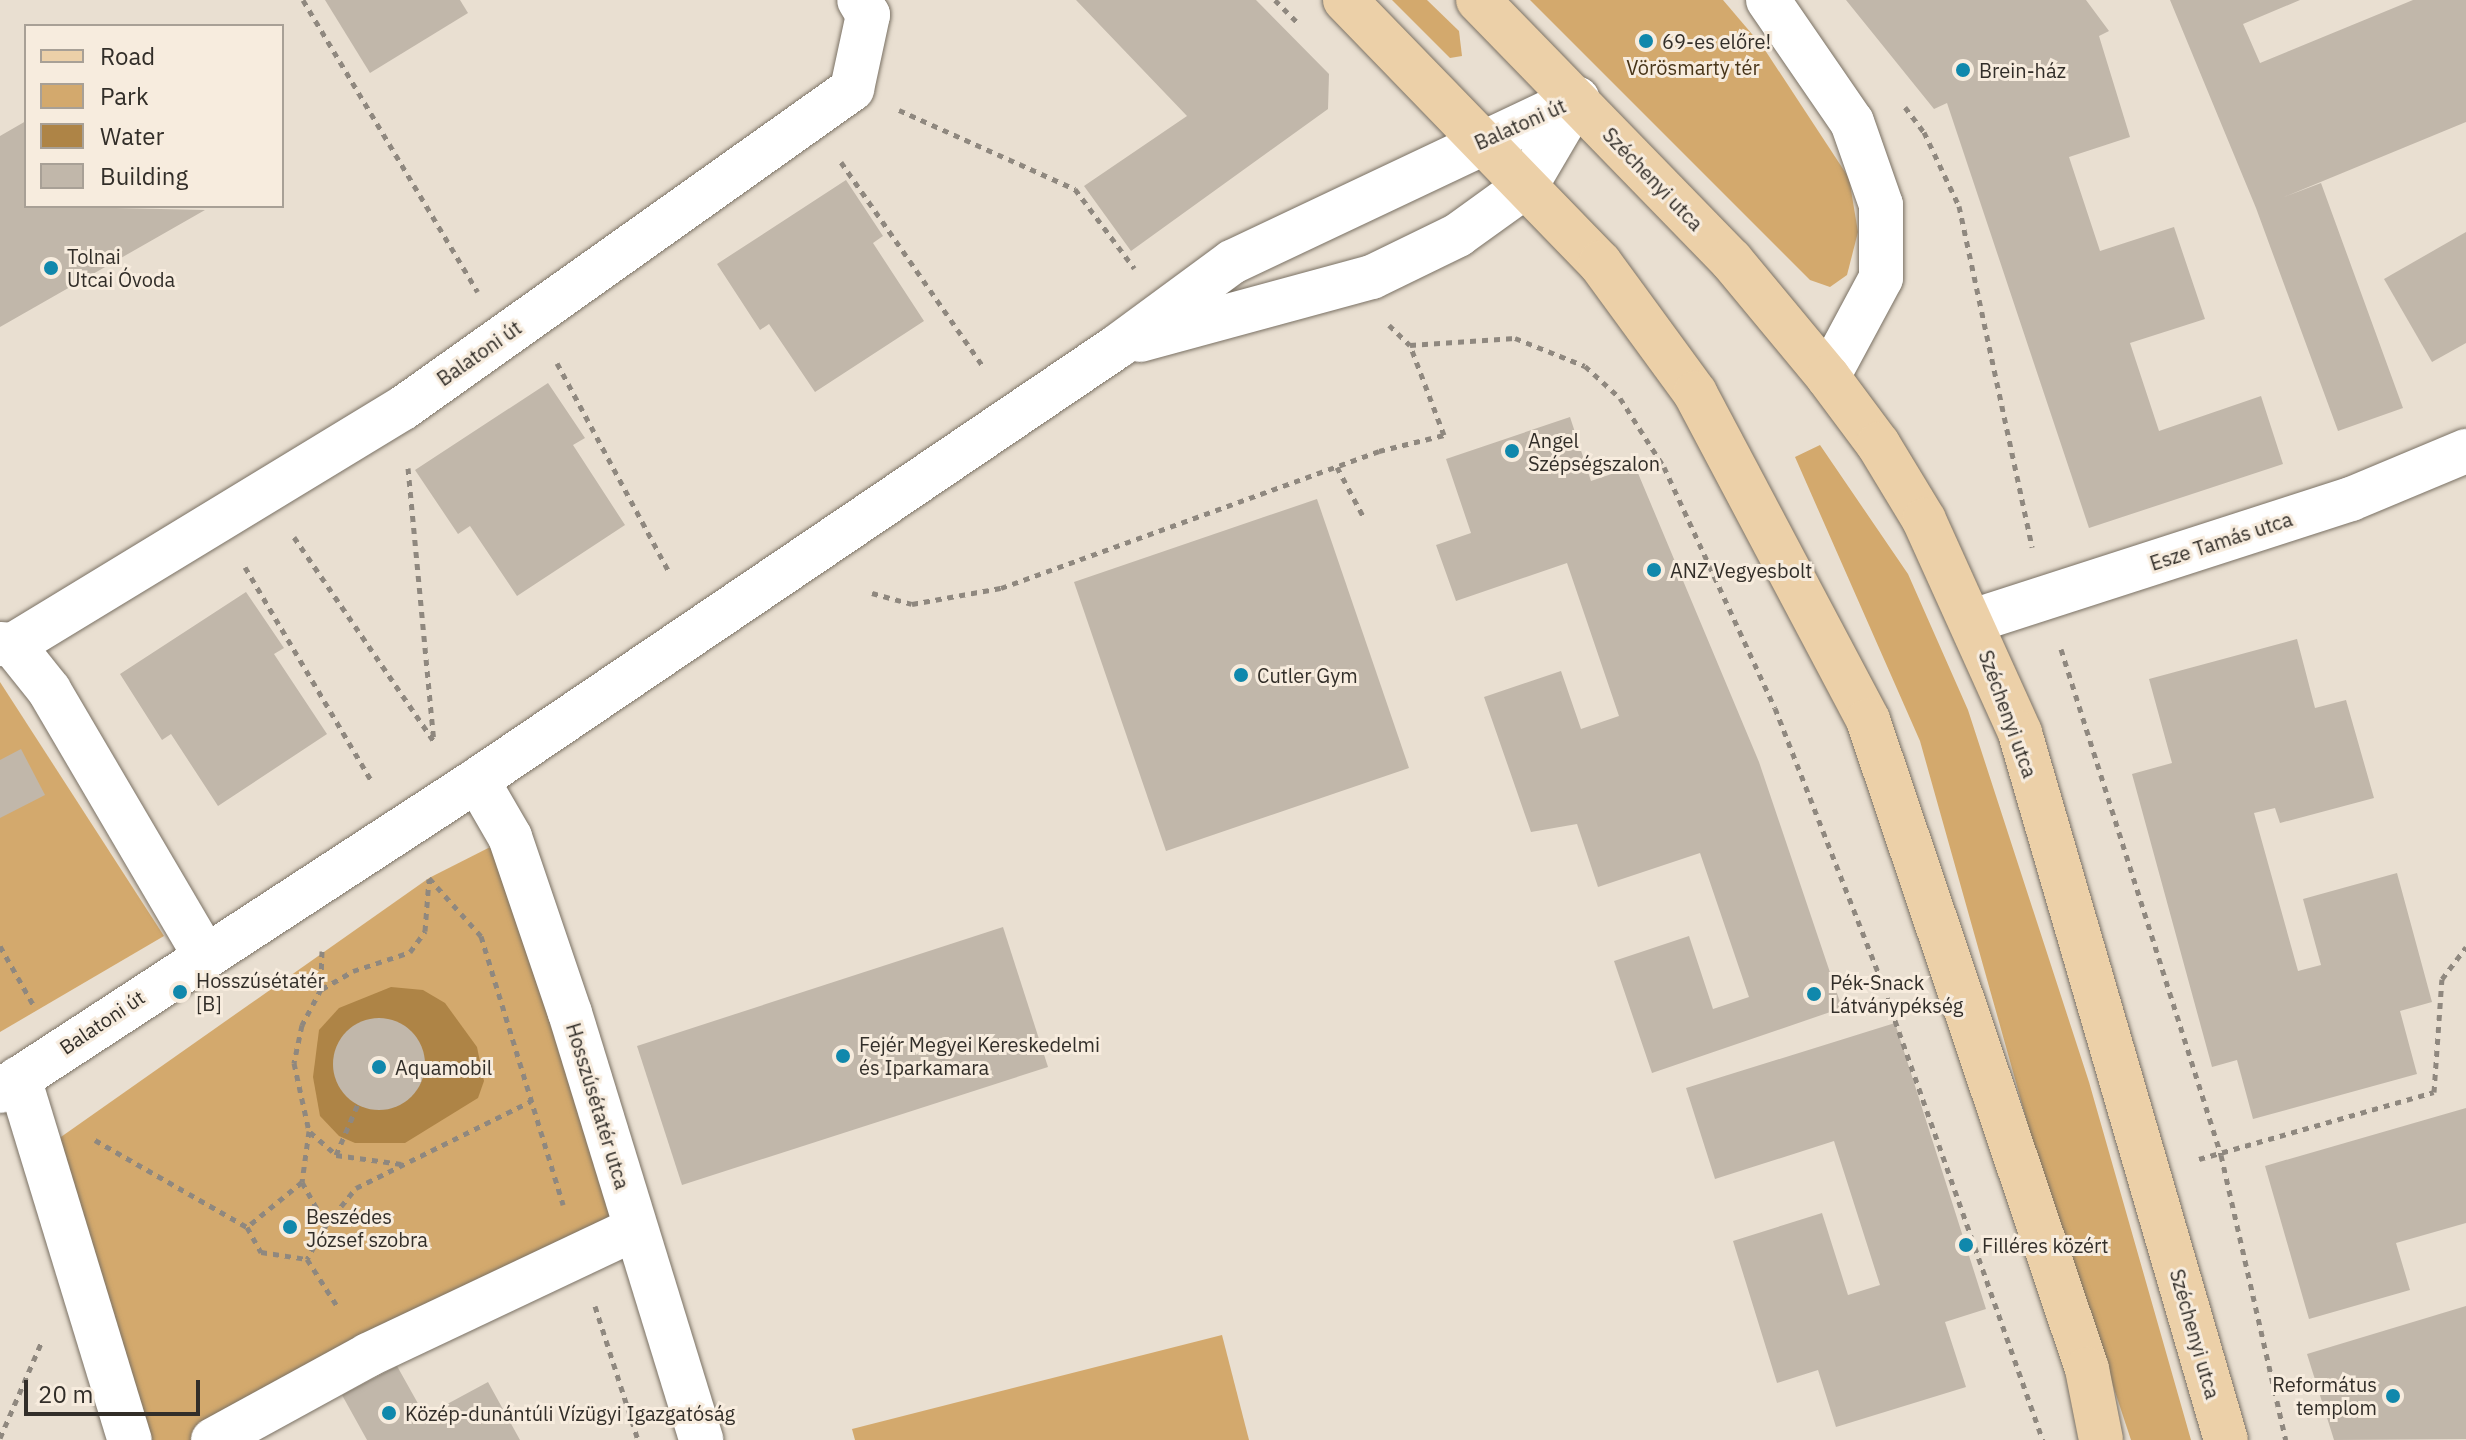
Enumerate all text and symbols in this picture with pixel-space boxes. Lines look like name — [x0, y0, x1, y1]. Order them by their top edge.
legend — [24, 24, 284, 208]
place label: 69-es előre! — [1662, 29, 1771, 53]
marker: 69-es előre! — [1637, 32, 1655, 50]
text: Road — [100, 40, 155, 72]
park label: Vörösmarty tér — [1626, 55, 1760, 79]
place label: Brein-ház — [1979, 58, 2066, 82]
marker: Brein-ház — [1954, 61, 1972, 79]
text: Park — [100, 80, 149, 112]
street label: Balatoni út — [1471, 93, 1569, 155]
text: Water — [100, 120, 164, 152]
street label: Széchenyi utca — [1598, 122, 1708, 236]
text: Building — [100, 160, 188, 192]
place label: Tolnai Utcai Óvoda — [67, 244, 175, 291]
marker: Tolnai Utcai Óvoda — [42, 259, 60, 277]
street label: Balatoni út — [432, 315, 526, 391]
place label: Angel Szépségszalon — [1528, 428, 1660, 475]
marker: Angel Szépségszalon — [1503, 442, 1521, 460]
street label: Esze Tamás utca — [2147, 507, 2295, 575]
place label: ANZ Vegyesbolt — [1670, 558, 1812, 582]
marker: ANZ Vegyesbolt — [1645, 561, 1663, 579]
street label: Széchenyi utca — [1974, 647, 2042, 781]
place label: Cutler Gym — [1257, 663, 1358, 687]
marker: Cutler Gym — [1232, 666, 1250, 684]
place label: Hosszúsétatér [B] — [196, 968, 325, 1015]
place label: Pék-Snack Látványpékség — [1830, 970, 1963, 1017]
marker: Hosszúsétatér [B] — [171, 983, 189, 1001]
street label: Balatoni út — [55, 985, 149, 1059]
marker: Pék-Snack Látványpékség — [1805, 985, 1823, 1003]
street label: Hosszúsétatér utca — [561, 1020, 635, 1192]
place label: Fejér Megyei Kereskedelmi és Iparkamara — [859, 1032, 1100, 1079]
marker: Fejér Megyei Kereskedelmi és Iparkamara — [834, 1047, 852, 1065]
place label: Aquamobil — [395, 1055, 492, 1079]
marker: Aquamobil — [370, 1058, 388, 1076]
place label: Beszédes József szobra — [306, 1204, 428, 1251]
marker: Beszédes József szobra — [281, 1218, 299, 1236]
place label: Filléres közért — [1982, 1233, 2108, 1257]
marker: Filléres közért — [1957, 1236, 1975, 1254]
street label: Széchenyi utca — [2165, 1266, 2225, 1402]
scale bar — [28, 1364, 204, 1414]
place label: Református templom — [2272, 1372, 2377, 1419]
text: 20 m — [38, 1378, 93, 1410]
marker: Református templom — [2384, 1387, 2402, 1405]
place label: Közép-dunántúli Vízügyi Igazgatóság — [405, 1401, 735, 1425]
marker: Közép-dunántúli Vízügyi Igazgatóság — [380, 1404, 398, 1422]

